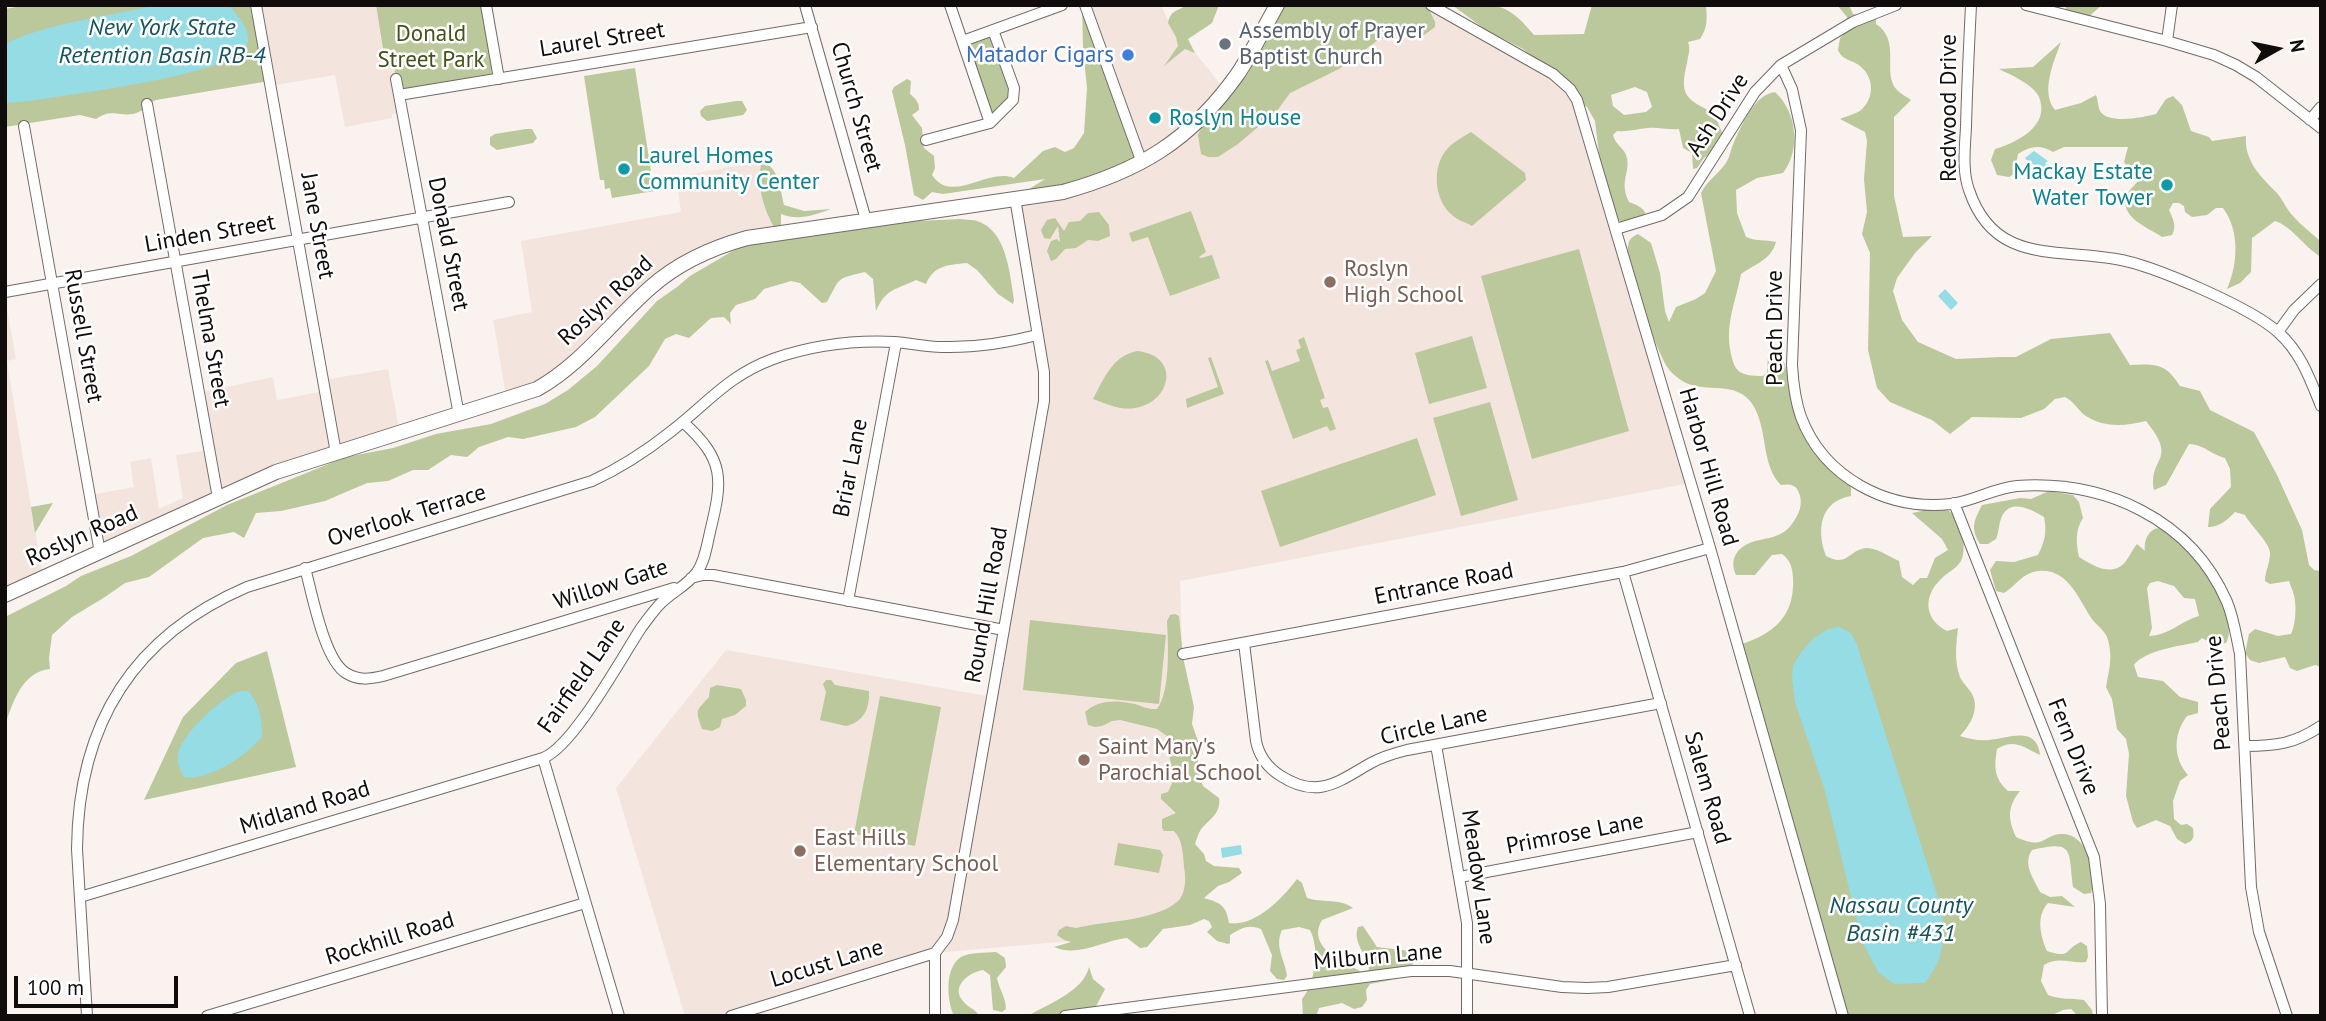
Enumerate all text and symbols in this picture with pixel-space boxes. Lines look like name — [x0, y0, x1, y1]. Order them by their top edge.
water label: New York State Retention Basin RB-4 — [59, 14, 265, 70]
north arrow — [2242, 14, 2312, 84]
street label: Laurel Street — [537, 16, 667, 64]
place label: Assembly of Prayer Baptist Church — [1239, 17, 1425, 71]
park label: Donald Street Park — [377, 20, 485, 74]
street label: Redwood Drive — [1935, 34, 1963, 182]
marker: Assembly of Prayer Baptist Church — [1217, 36, 1233, 52]
text: N — [2285, 38, 2311, 54]
street label: Church Street — [824, 39, 888, 175]
place label: Matador Cigars — [966, 41, 1114, 69]
marker: Matador Cigars — [1120, 47, 1136, 63]
street label: Ash Drive — [1681, 68, 1755, 162]
place label: Roslyn House — [1169, 104, 1301, 132]
marker: Roslyn House — [1147, 110, 1163, 126]
place label: Laurel Homes Community Center — [638, 142, 819, 196]
place label: Mackay Estate Water Tower — [2013, 158, 2153, 212]
marker: Laurel Homes Community Center — [616, 161, 632, 177]
street label: Jane Street — [294, 171, 340, 281]
street label: Donald Street — [422, 175, 474, 313]
marker: Mackay Estate Water Tower — [2159, 177, 2175, 193]
street label: Linden Street — [143, 209, 277, 259]
street label: Roslyn Road — [553, 250, 659, 352]
place label: Roslyn High School — [1344, 255, 1463, 309]
street label: Russell Street — [58, 267, 108, 405]
street label: Thelma Street — [184, 268, 236, 410]
street label: Peach Drive — [1761, 270, 1789, 386]
marker: Roslyn High School — [1322, 274, 1338, 290]
street label: Harbor Hill Road — [1672, 385, 1744, 549]
street label: Briar Lane — [828, 416, 874, 520]
street label: Overlook Terrace — [324, 479, 490, 553]
street label: Roslyn Road — [22, 499, 142, 573]
street label: Round Hill Road — [960, 525, 1014, 685]
street label: Willow Gate — [550, 554, 672, 616]
street label: Entrance Road — [1372, 557, 1516, 611]
street label: Fairfield Lane — [532, 613, 632, 739]
street label: Peach Drive — [2200, 634, 2238, 752]
street label: Fern Drive — [2041, 695, 2105, 799]
street label: Circle Lane — [1378, 700, 1490, 752]
street label: Salem Road — [1678, 729, 1736, 847]
place label: Saint Mary's Parochial School — [1098, 733, 1262, 787]
marker: Saint Mary's Parochial School — [1076, 752, 1092, 768]
street label: Midland Road — [237, 775, 373, 841]
street label: Primrose Lane — [1504, 807, 1646, 861]
street label: Meadow Lane — [1455, 808, 1501, 946]
place label: East Hills Elementary School — [814, 824, 998, 878]
marker: East Hills Elementary School — [792, 843, 808, 859]
water label: Nassau County Basin #431 — [1829, 892, 1973, 948]
street label: Rockhill Road — [322, 906, 458, 972]
street label: Locust Lane — [767, 934, 887, 994]
street label: Milburn Lane — [1312, 938, 1444, 976]
scale bar — [18, 962, 182, 1006]
text: 100 m — [27, 974, 84, 1001]

